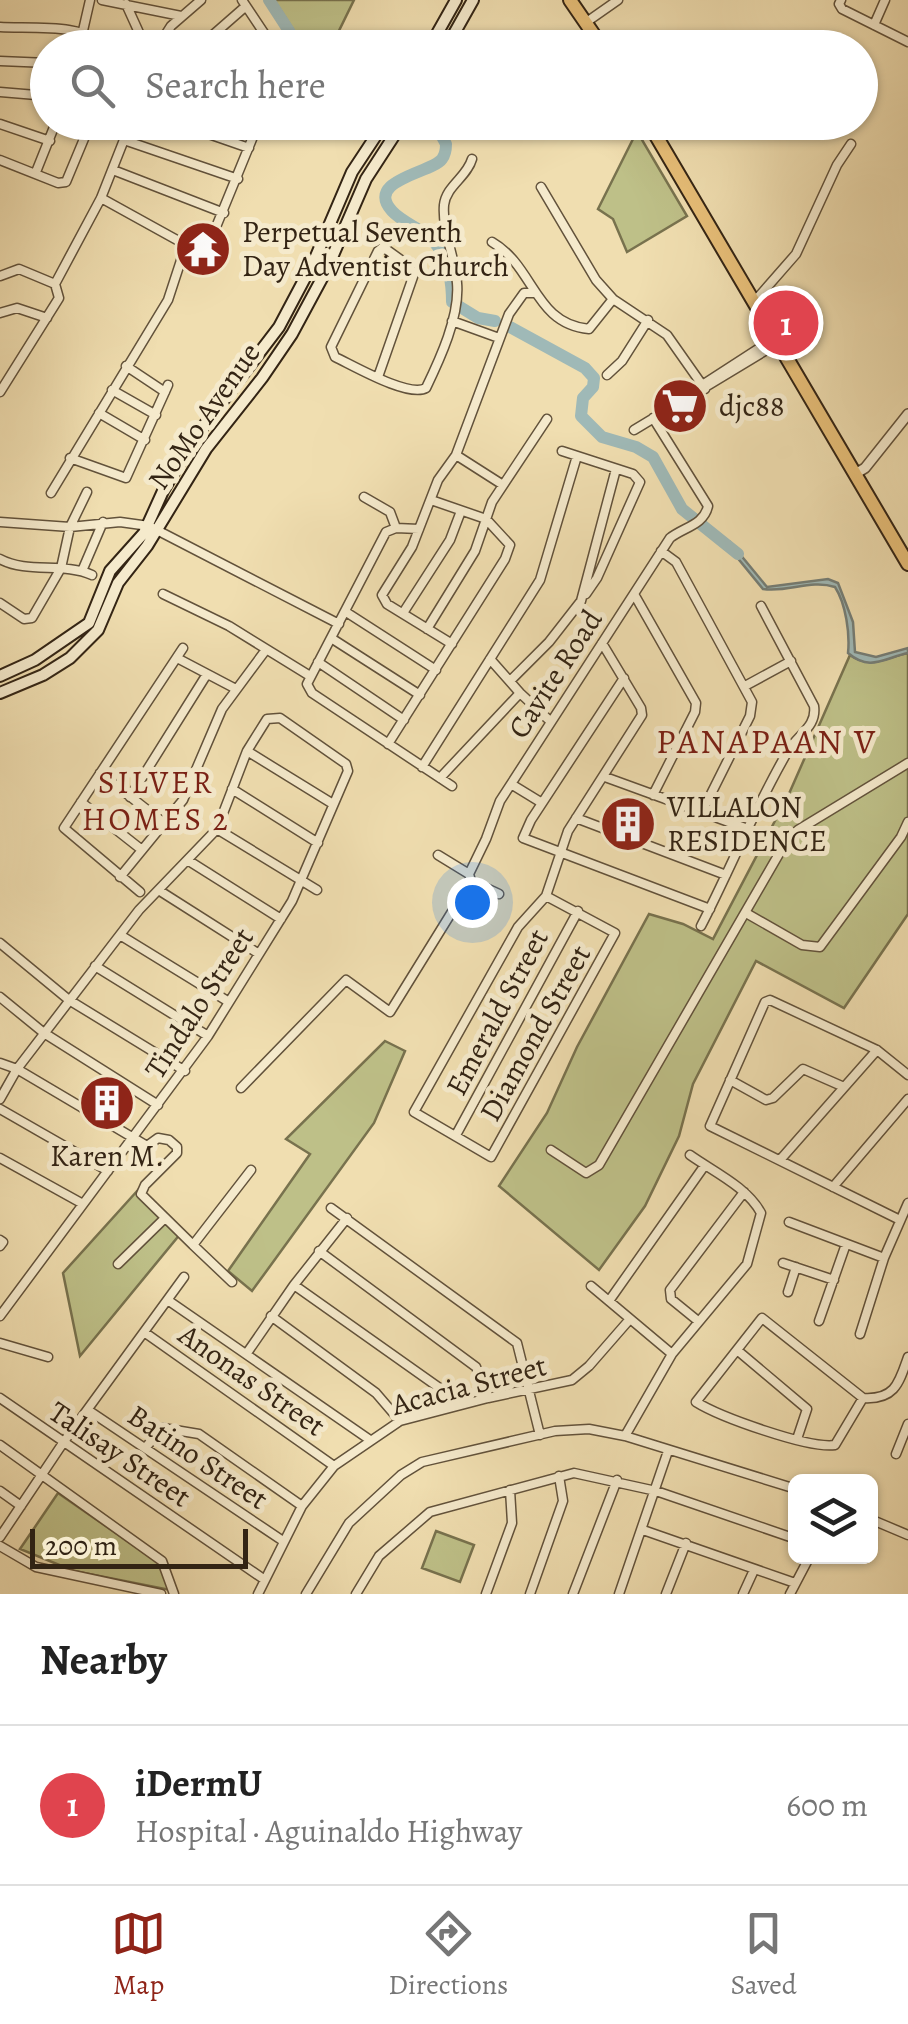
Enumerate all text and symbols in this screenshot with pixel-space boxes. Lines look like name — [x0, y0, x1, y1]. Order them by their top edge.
search box — [30, 30, 878, 140]
icon: search — [65, 58, 120, 113]
text: Search here — [145, 59, 326, 111]
place label: Perpetual Seventh Day Adventist Church — [242, 212, 509, 286]
temple icon: Perpetual Seventh Day Adventist Church — [173, 219, 233, 279]
pin: 1 — [754, 286, 818, 360]
street label: NoMo Avenue — [139, 335, 269, 497]
supermarket icon: djc88 — [650, 376, 710, 436]
place label: djc88 — [719, 386, 784, 426]
street label: Cavite Road — [499, 601, 612, 746]
district label: PANAPAAN V — [656, 717, 878, 765]
district label: SILVER HOMES 2 — [82, 760, 230, 841]
place label: VILLALON RESIDENCE — [666, 787, 827, 861]
building icon: VILLALON RESIDENCE — [598, 794, 658, 854]
your location — [447, 877, 498, 928]
street label: Tindalo Street — [135, 920, 263, 1086]
street label: Emerald Street — [436, 921, 558, 1102]
street label: Diamond Street — [470, 938, 600, 1128]
building icon: Karen M. — [77, 1073, 137, 1133]
place label: Karen M. — [50, 1136, 164, 1176]
street label: Anonas Street — [170, 1314, 333, 1445]
street label: Acacia Street — [386, 1345, 551, 1425]
street label: Talisay Street — [41, 1392, 199, 1516]
street label: Batino Street — [120, 1395, 276, 1519]
map controls — [788, 1474, 878, 1564]
button: layers — [788, 1474, 878, 1564]
scale bar — [30, 1524, 248, 1568]
text: 200 m — [45, 1527, 117, 1565]
text: Nearby — [40, 1631, 167, 1688]
text: iDermU — [135, 1757, 262, 1809]
text: 1 — [67, 1783, 78, 1827]
text: 600 m — [786, 1783, 868, 1827]
text: Hospital · Aguinaldo Highway — [135, 1809, 522, 1853]
tab: Map — [111, 1906, 166, 2004]
tab: Directions — [388, 1906, 508, 2004]
tab: Saved — [731, 1906, 797, 2004]

